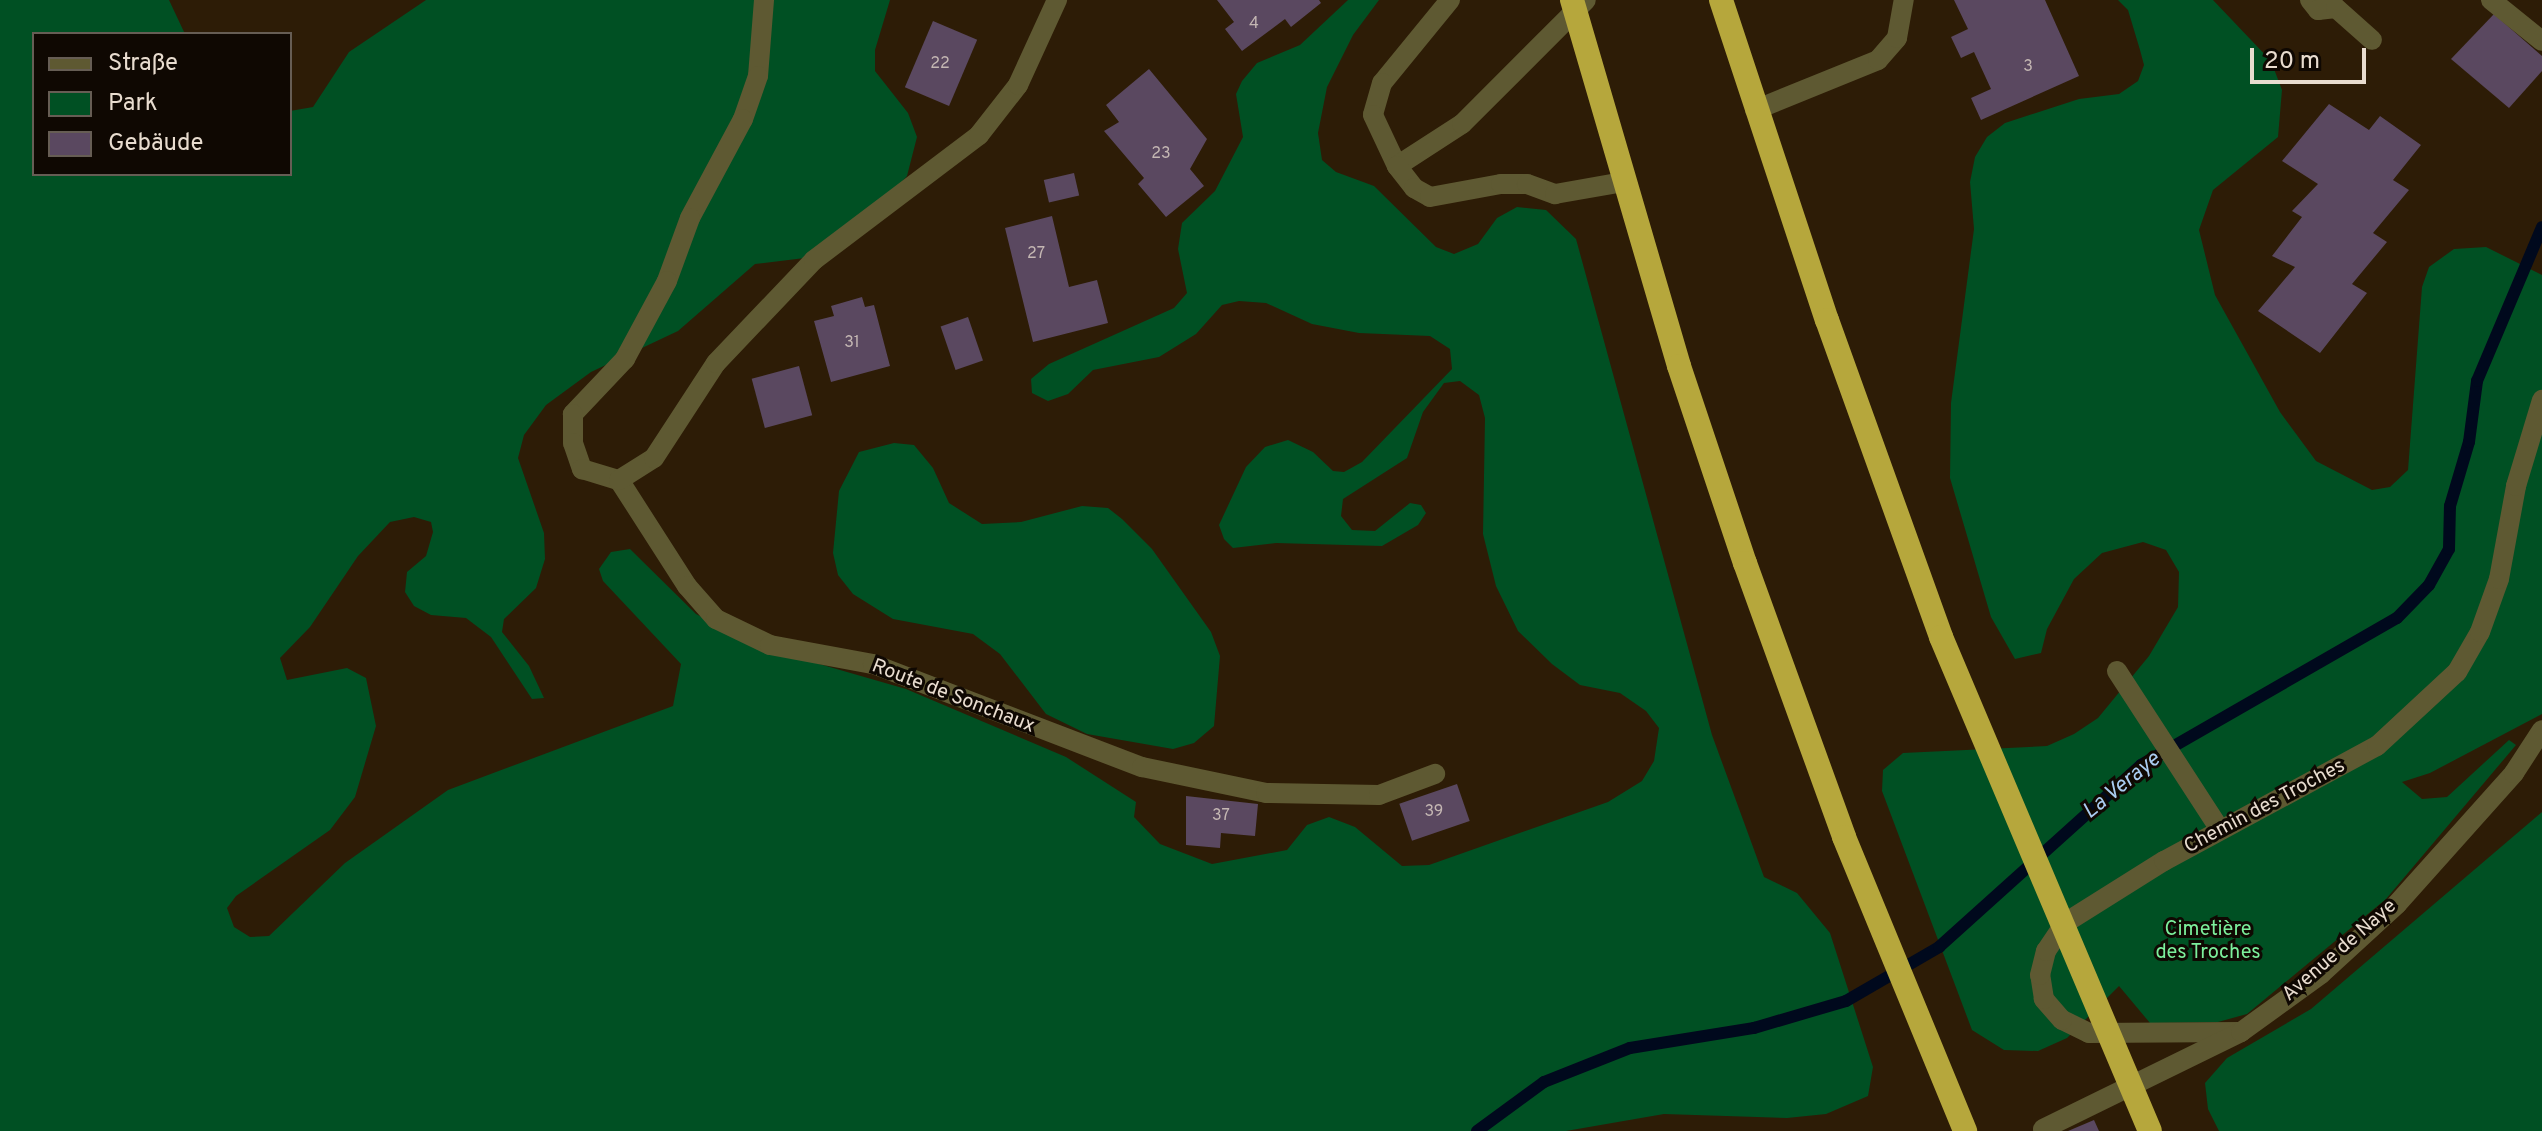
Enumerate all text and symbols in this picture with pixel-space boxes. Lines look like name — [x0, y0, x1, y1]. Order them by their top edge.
house number: 4 — [1249, 14, 1259, 34]
legend — [32, 32, 292, 176]
scale bar — [2254, 32, 2370, 82]
text: 20 m — [2264, 47, 2320, 77]
text: Straße — [108, 49, 178, 79]
house number: 22 — [930, 54, 950, 74]
house number: 3 — [2023, 57, 2033, 77]
text: Park — [108, 89, 158, 119]
text: Gebäude — [108, 129, 203, 159]
house number: 23 — [1151, 144, 1171, 164]
house number: 27 — [1027, 244, 1045, 264]
house number: 31 — [844, 333, 860, 353]
street label: Route de Sonchaux — [868, 655, 1038, 739]
water label: La Veraye — [2078, 746, 2166, 826]
street label: Chemin des Troches — [2180, 754, 2350, 860]
house number: 39 — [1425, 802, 1443, 822]
house number: 37 — [1212, 806, 1230, 826]
street label: Avenue de Naye — [2278, 895, 2402, 1007]
park label: Cimetière des Troches — [2155, 918, 2261, 965]

